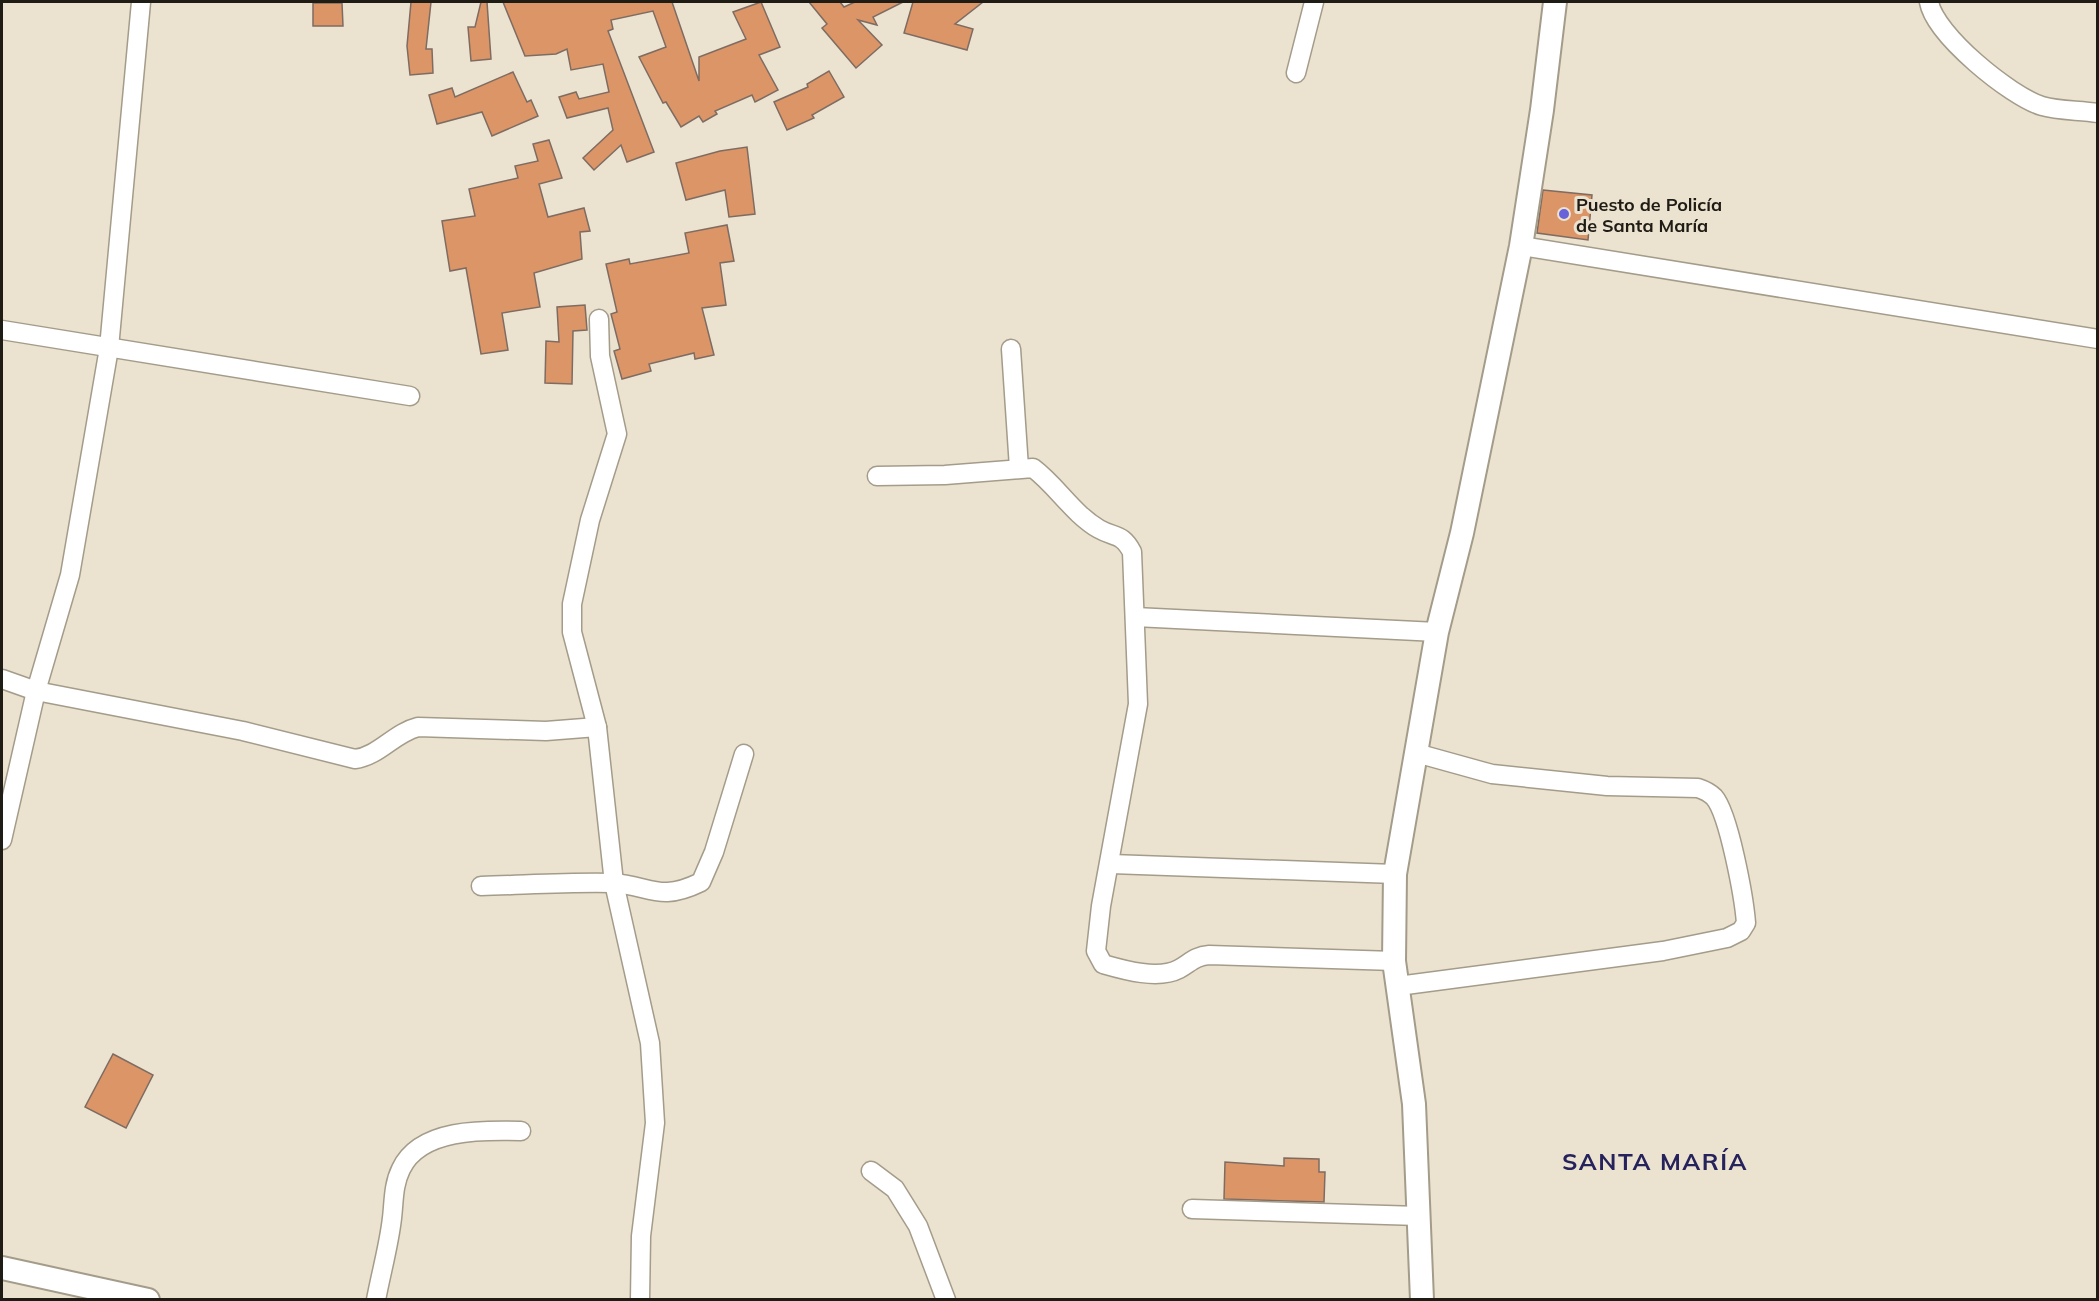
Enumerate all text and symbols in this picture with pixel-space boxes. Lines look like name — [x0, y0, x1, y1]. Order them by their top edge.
place label: Puesto de Policía de Santa María — [1576, 193, 1722, 237]
marker: Puesto de Policía de Santa María — [1557, 207, 1571, 221]
district label: SANTA MARÍA — [1562, 1146, 1748, 1176]

